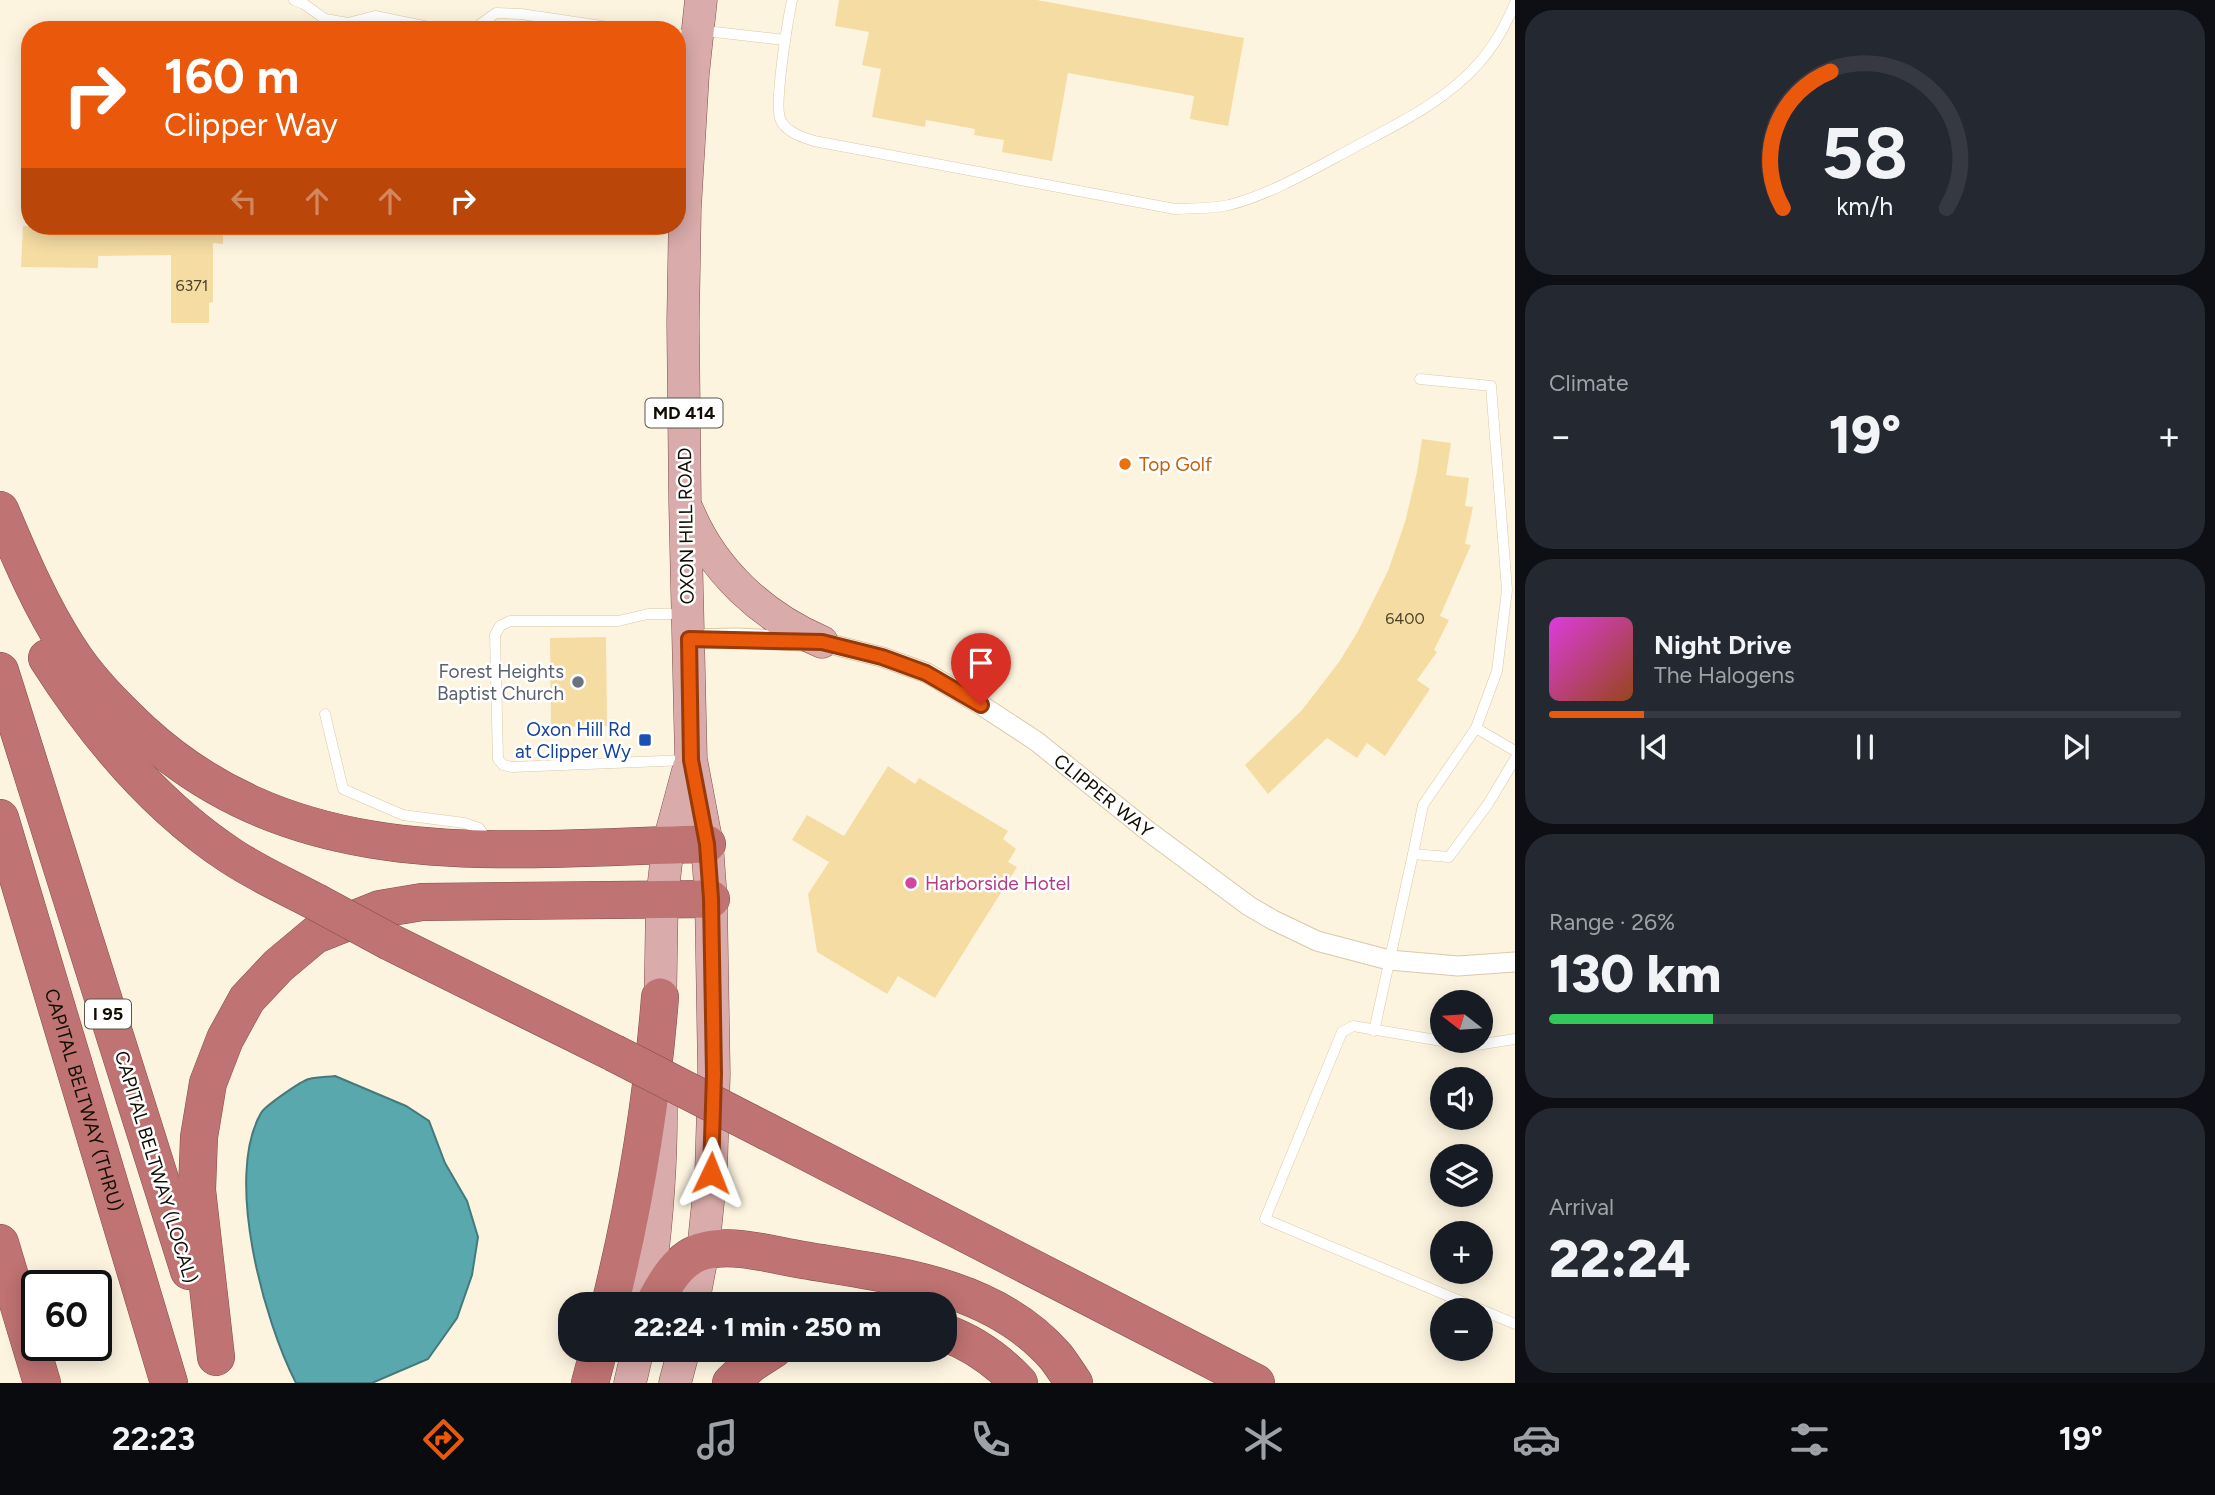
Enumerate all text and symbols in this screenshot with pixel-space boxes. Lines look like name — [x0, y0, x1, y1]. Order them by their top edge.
text: 160 m — [164, 46, 299, 105]
icon: right — [49, 49, 140, 140]
text: Clipper Way — [164, 106, 338, 144]
text: 58 — [1822, 110, 1908, 197]
icon: left — [225, 182, 263, 220]
icon: ahead — [298, 182, 336, 220]
icon: ahead — [371, 182, 409, 220]
icon: right — [444, 182, 482, 220]
text: km/h — [1836, 191, 1894, 221]
house number: 6371 — [176, 276, 208, 295]
text: Climate — [1549, 369, 1628, 397]
road number: MD 414 — [646, 398, 722, 428]
text: 19° — [1829, 404, 1901, 466]
text: − — [1549, 413, 1573, 459]
text: + — [2157, 413, 2181, 459]
street label: OXON HILL ROAD — [673, 447, 699, 605]
place label: Top Golf — [1139, 453, 1212, 476]
marker: Top Golf — [1117, 456, 1133, 472]
house number: 6400 — [1385, 609, 1425, 628]
text: Night Drive — [1654, 629, 1791, 661]
pin — [951, 633, 1011, 705]
icon: arrive — [962, 644, 1000, 682]
place label: Forest Heights Baptist Church — [437, 660, 564, 705]
text: The Halogens — [1654, 661, 1795, 689]
marker: Forest Heights Baptist Church — [570, 674, 586, 690]
place label: Oxon Hill Rd at Clipper Wy — [515, 718, 631, 763]
icon: previous — [1635, 728, 1673, 766]
icon: pause — [1846, 728, 1884, 766]
icon: next — [2057, 728, 2095, 766]
marker: Oxon Hill Rd at Clipper Wy — [637, 732, 653, 748]
street label: CLIPPER WAY — [1050, 749, 1158, 842]
place label: Harborside Hotel — [925, 872, 1070, 895]
marker: Harborside Hotel — [903, 875, 919, 891]
text: Range · 26% — [1549, 908, 1675, 936]
text: 130 km — [1549, 943, 1721, 1005]
street label: CAPITAL BELTWAY (THRU) — [40, 986, 128, 1214]
north arrow — [1430, 990, 1493, 1054]
map controls — [1430, 990, 1493, 1361]
road number: I 95 — [85, 1000, 131, 1028]
street label: CAPITAL BELTWAY (LOCAL) — [110, 1048, 202, 1286]
button: sound — [1430, 1067, 1493, 1130]
position arrow — [674, 1136, 748, 1210]
button: layers — [1430, 1144, 1493, 1207]
text: Arrival — [1549, 1193, 1614, 1221]
button: + — [1430, 1221, 1493, 1284]
text: 22:24 — [1549, 1228, 1691, 1290]
speed limit sign: 60 — [21, 1270, 112, 1361]
button: − — [1430, 1298, 1493, 1361]
text: 22:24 · 1 min · 250 m — [634, 1311, 881, 1343]
icon: directions — [419, 1415, 468, 1464]
icon: music — [693, 1415, 742, 1464]
icon: phone — [966, 1415, 1015, 1464]
icon: climate — [1239, 1415, 1288, 1464]
icon: car — [1512, 1415, 1561, 1464]
icon: filters — [1785, 1415, 1834, 1464]
text: 22:23 — [112, 1420, 195, 1458]
text: 19° — [2059, 1420, 2103, 1458]

